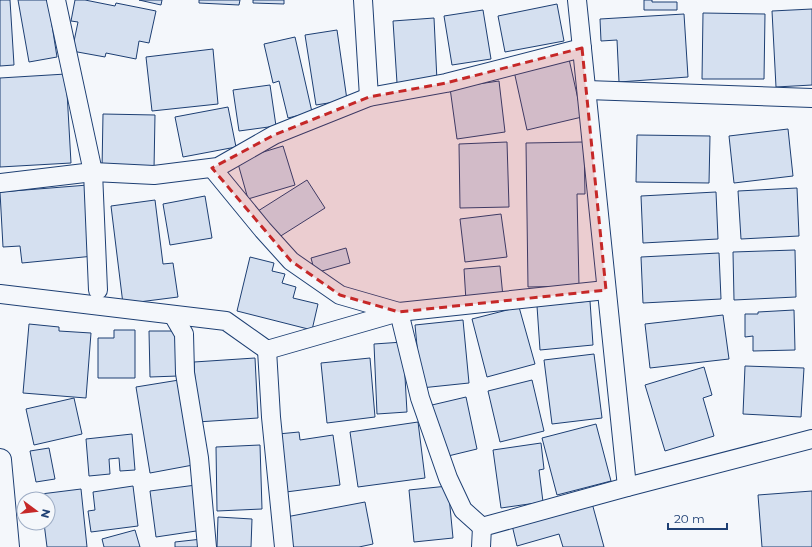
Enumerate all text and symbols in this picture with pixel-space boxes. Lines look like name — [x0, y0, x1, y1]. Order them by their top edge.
north arrow — [16, 491, 56, 531]
scale bar — [668, 505, 727, 531]
text: N — [38, 507, 54, 520]
text: 20 m — [674, 511, 705, 526]

